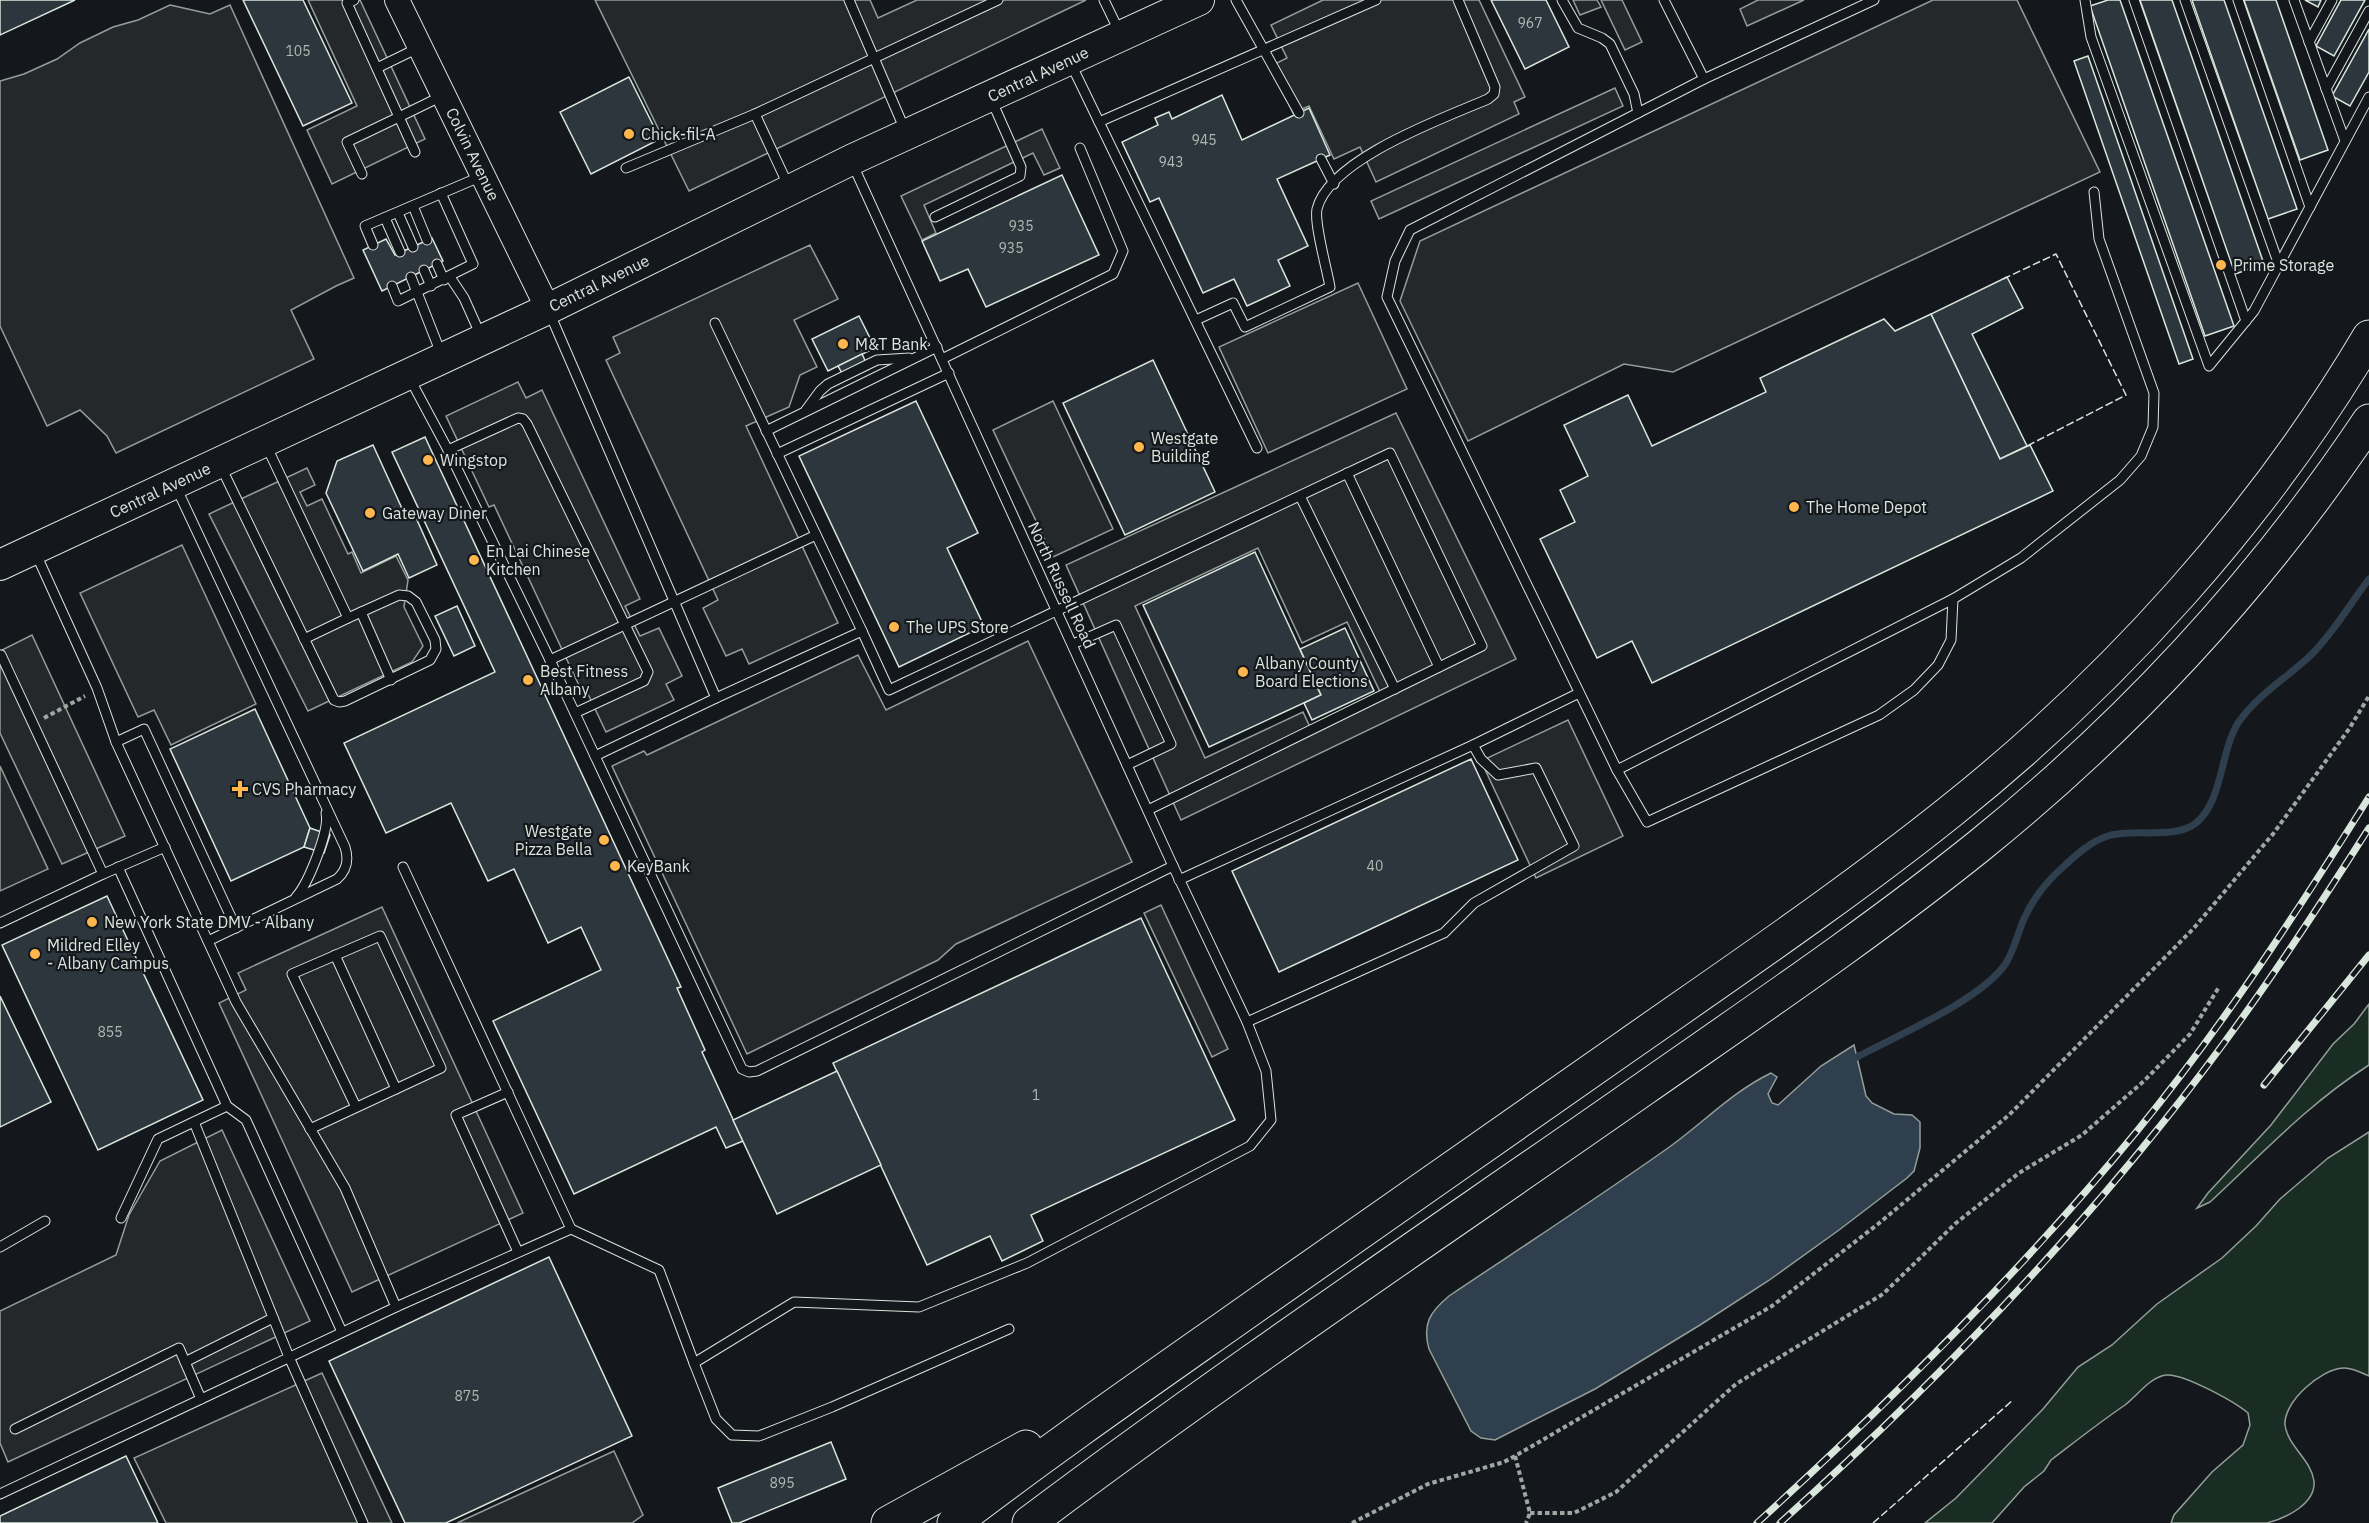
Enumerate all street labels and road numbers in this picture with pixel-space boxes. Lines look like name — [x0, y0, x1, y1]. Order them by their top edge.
street label: Central Avenue — [984, 42, 1092, 106]
street label: Colvin Avenue — [442, 104, 504, 204]
street label: Central Avenue — [545, 250, 653, 316]
street label: Central Avenue — [106, 458, 214, 522]
street label: North Russell Road — [1024, 518, 1100, 652]

